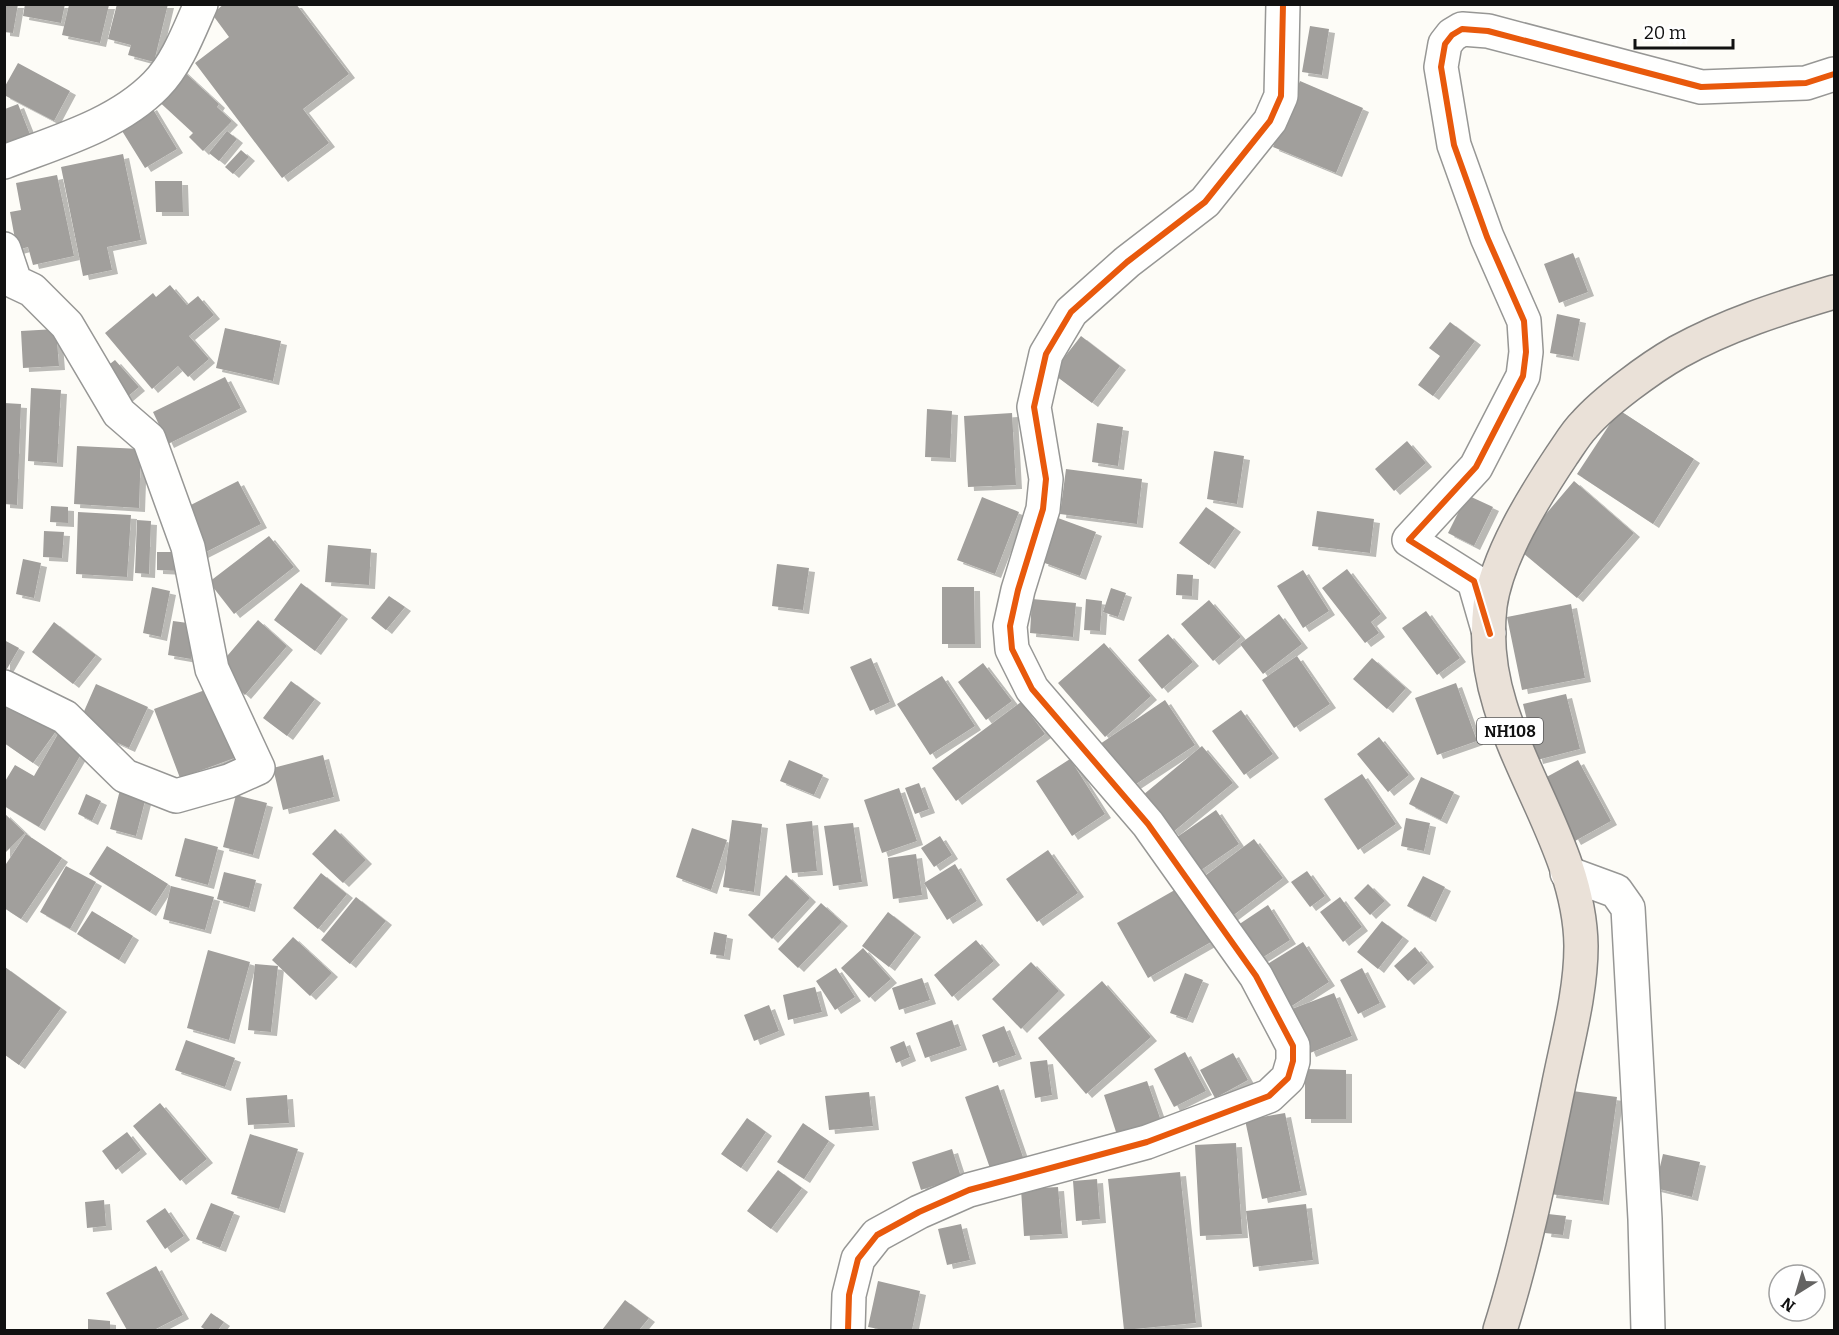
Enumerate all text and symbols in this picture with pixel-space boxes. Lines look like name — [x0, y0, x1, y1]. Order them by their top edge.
scale bar — [1635, 12, 1732, 50]
text: 20 m — [1644, 22, 1686, 44]
road number: NH108 — [1477, 718, 1543, 744]
north arrow — [1767, 1263, 1827, 1323]
text: N — [1778, 1293, 1799, 1316]

